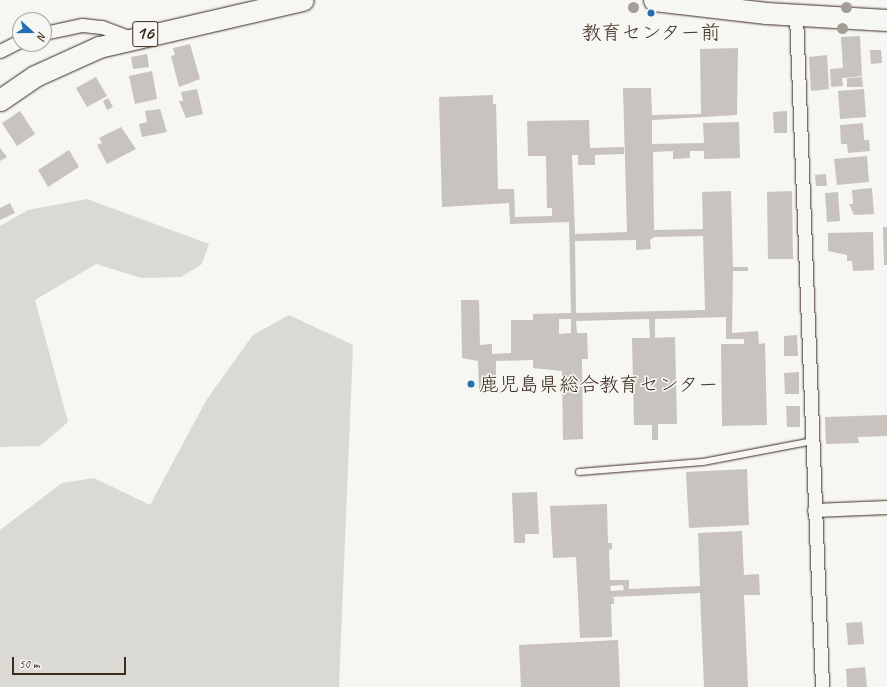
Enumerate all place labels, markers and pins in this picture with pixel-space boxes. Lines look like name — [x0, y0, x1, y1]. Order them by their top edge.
marker: 教育センター前 — [646, 8, 656, 18]
place label: 教育センター前 — [581, 20, 721, 44]
place label: 鹿児島県総合教育センター — [479, 372, 719, 396]
marker: 鹿児島県総合教育センター — [466, 379, 476, 389]

